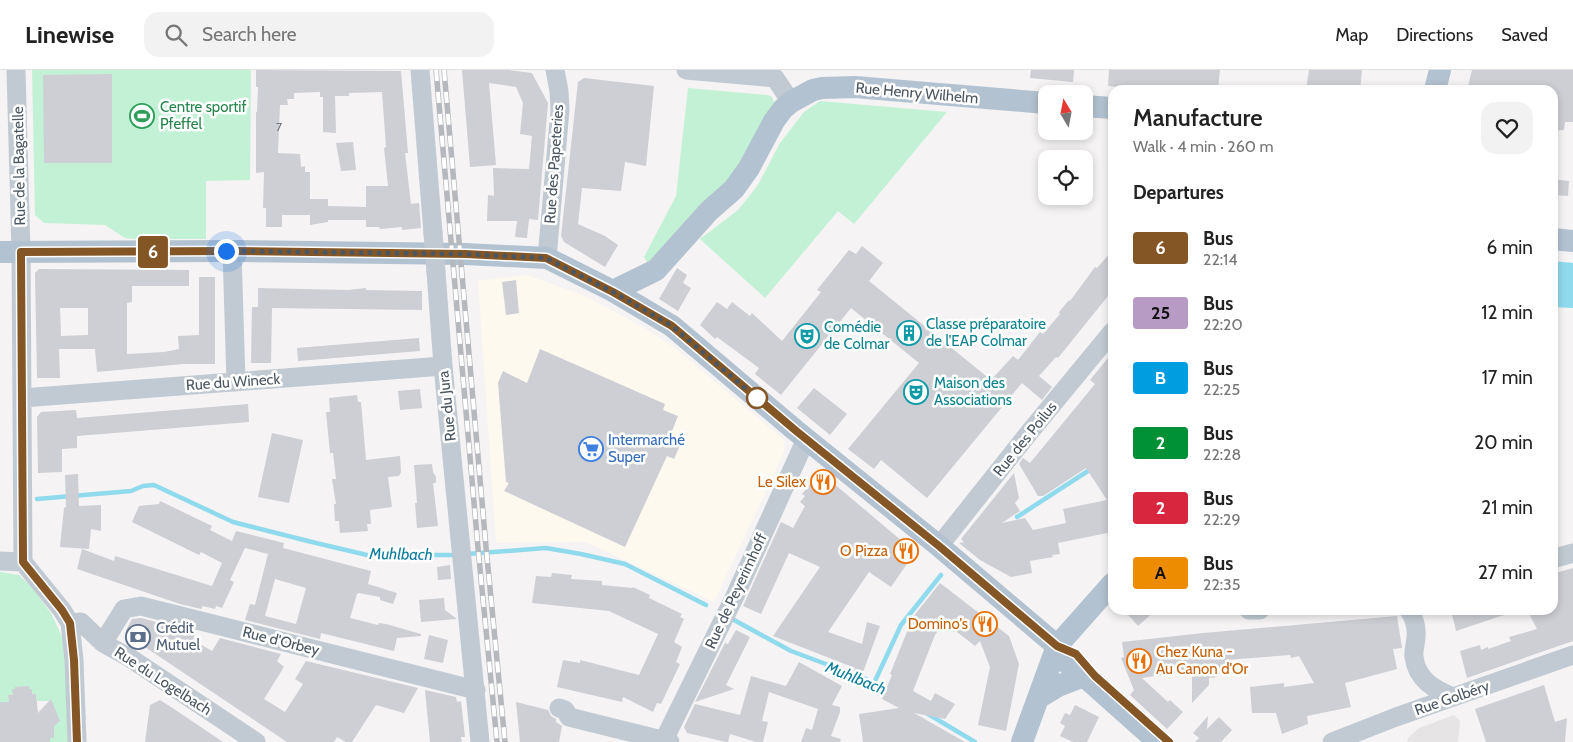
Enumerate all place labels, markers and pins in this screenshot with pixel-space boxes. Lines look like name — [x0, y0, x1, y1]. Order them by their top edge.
place label: Centre sportif Pfeffel — [160, 98, 246, 133]
sports icon: Centre sportif Pfeffel — [129, 103, 155, 129]
place label: Classe préparatoire de l'EAP Colmar — [926, 315, 1046, 350]
place label: Comédie de Colmar — [824, 318, 890, 353]
building icon: Classe préparatoire de l'EAP Colmar — [896, 320, 922, 346]
theatre icon: Comédie de Colmar — [794, 323, 820, 349]
place label: Maison des Associations — [934, 374, 1012, 409]
theatre icon: Maison des Associations — [903, 379, 929, 405]
unlabelled marker — [746, 387, 768, 409]
place label: Intermarché Super — [608, 431, 685, 466]
supermarket icon: Intermarché Super — [578, 436, 604, 462]
restaurant icon: Le Silex — [810, 469, 836, 495]
place label: Le Silex — [758, 473, 806, 491]
restaurant icon: O Pizza — [893, 538, 919, 564]
place label: O Pizza — [840, 542, 889, 560]
restaurant icon: Domino's — [972, 611, 998, 637]
place label: Domino's — [908, 615, 968, 633]
place label: Crédit Mutuel — [156, 619, 200, 654]
bank icon: Crédit Mutuel — [125, 624, 151, 650]
place label: Chez Kuna - Au Canon d'Or — [1156, 643, 1248, 678]
restaurant icon: Chez Kuna - Au Canon d'Or — [1126, 648, 1152, 674]

